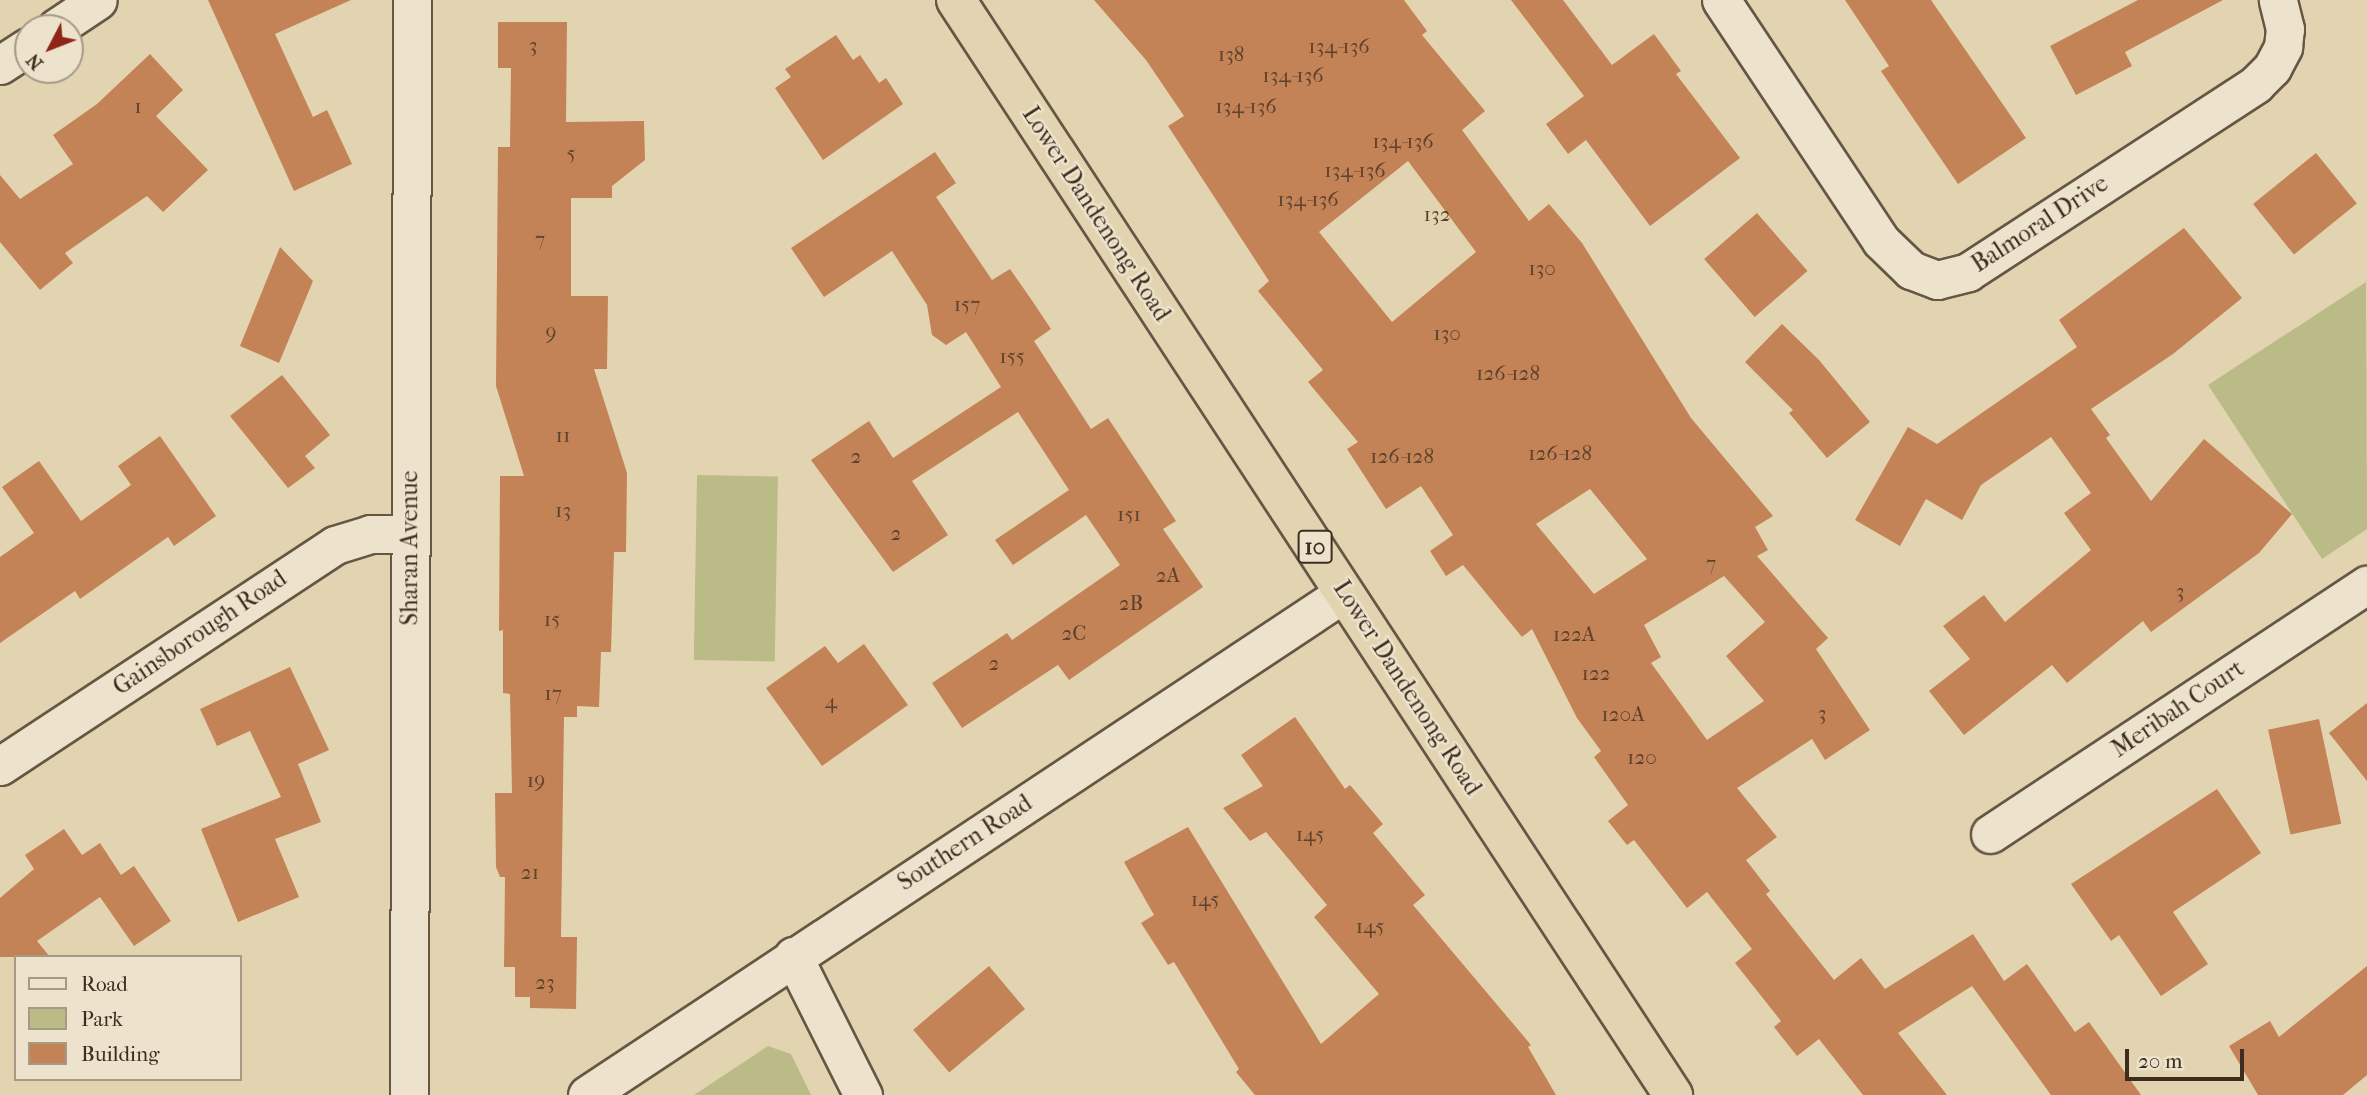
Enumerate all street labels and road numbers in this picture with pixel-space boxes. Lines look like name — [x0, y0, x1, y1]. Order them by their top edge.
street label: Lower Dandenong Road — [1016, 101, 1176, 327]
street label: Balmoral Drive — [1966, 169, 2114, 279]
street label: Sharan Avenue — [396, 471, 424, 625]
road number: 10 — [1298, 527, 1332, 566]
street label: Gainsborough Road — [108, 564, 292, 702]
street label: Lower Dandenong Road — [1327, 575, 1487, 801]
street label: Meribah Court — [2106, 654, 2250, 764]
street label: Southern Road — [892, 789, 1038, 897]

